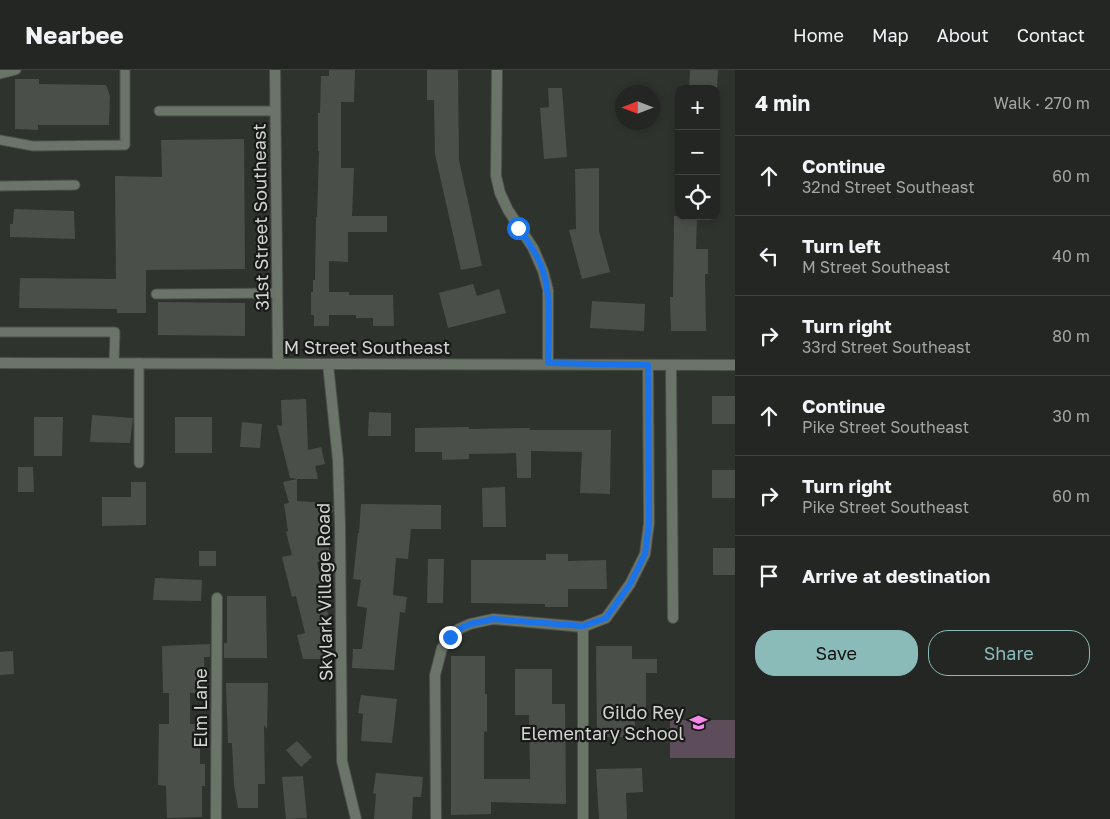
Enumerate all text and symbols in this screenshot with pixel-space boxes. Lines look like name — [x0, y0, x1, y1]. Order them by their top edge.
text: Nearbee — [25, 20, 124, 49]
text: Home — [793, 24, 844, 46]
text: Map — [872, 24, 909, 46]
text: About — [937, 24, 989, 46]
text: Contact — [1017, 24, 1085, 46]
north arrow — [615, 85, 660, 130]
map controls — [675, 85, 720, 220]
button: + — [675, 85, 720, 130]
text: 4 min — [755, 90, 810, 116]
text: Walk · 270 m — [993, 93, 1090, 113]
street label: 31st Street Southeast — [247, 123, 273, 311]
button: − — [675, 130, 720, 175]
text: Continue — [802, 154, 885, 177]
icon: ahead — [755, 162, 783, 190]
text: 60 m — [1052, 166, 1090, 186]
button: locate — [675, 175, 720, 220]
text: 32nd Street Southeast — [802, 177, 975, 197]
route start — [507, 217, 530, 240]
text: Turn left — [802, 234, 881, 257]
icon: left — [755, 242, 783, 270]
text: 40 m — [1052, 246, 1090, 266]
text: M Street Southeast — [802, 257, 950, 277]
text: Turn right — [802, 314, 892, 337]
icon: right — [755, 322, 783, 350]
text: 80 m — [1052, 326, 1090, 346]
street label: M Street Southeast — [284, 336, 450, 358]
text: 33rd Street Southeast — [802, 337, 971, 357]
text: Continue — [802, 394, 885, 417]
icon: ahead — [755, 402, 783, 430]
text: 30 m — [1053, 406, 1090, 426]
text: Pike Street Southeast — [802, 417, 969, 437]
text: Turn right — [802, 474, 892, 497]
icon: right — [755, 482, 783, 510]
text: 60 m — [1052, 486, 1090, 506]
text: Pike Street Southeast — [802, 497, 969, 517]
street label: Skylark Village Road — [311, 503, 337, 681]
icon: arrive — [755, 562, 783, 590]
text: Arrive at destination — [802, 564, 990, 587]
route end — [439, 626, 462, 649]
button: Save — [755, 630, 918, 676]
button: Share — [928, 630, 1090, 676]
street label: Elm Lane — [189, 668, 211, 748]
place label: Gildo Rey Elementary School — [520, 701, 684, 744]
school or university icon: Gildo Rey Elementary School — [688, 712, 708, 732]

